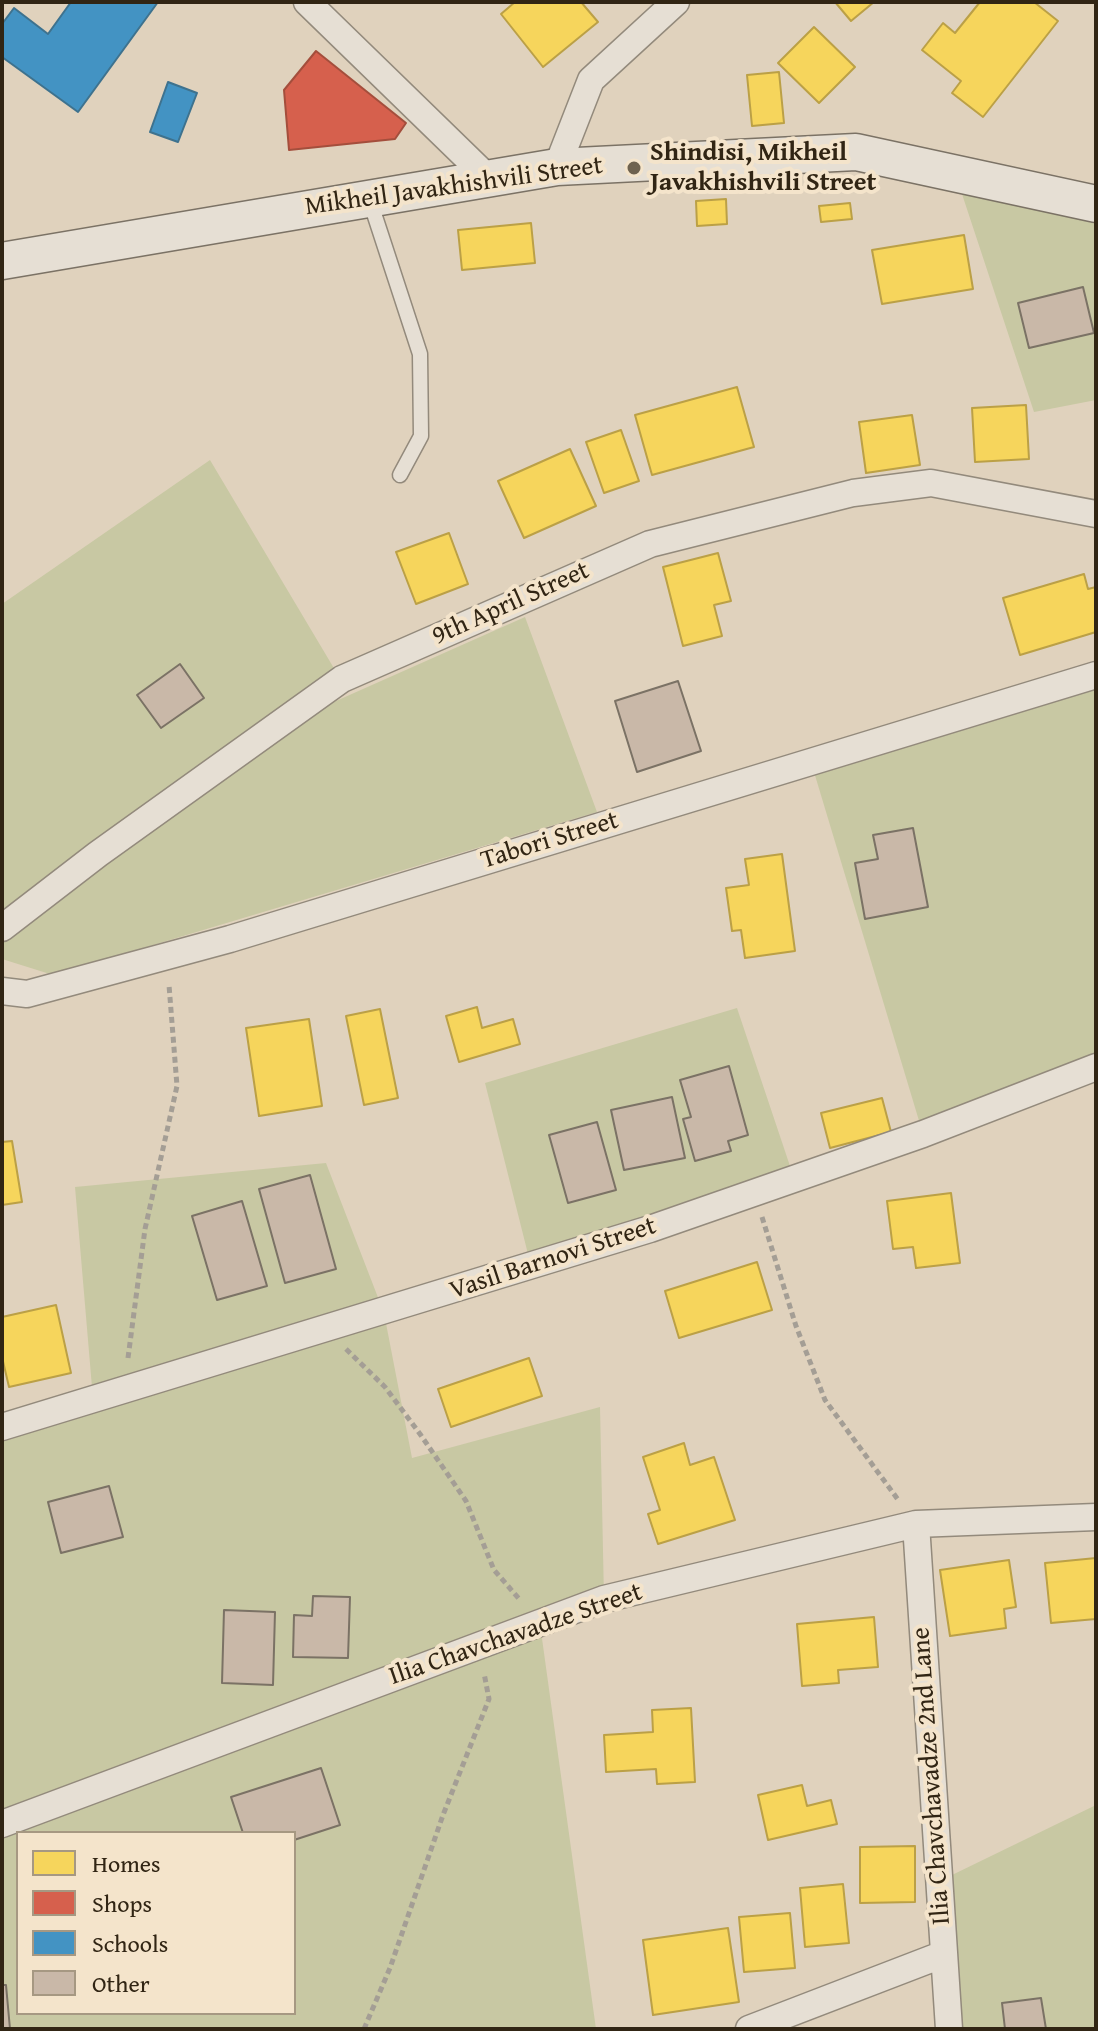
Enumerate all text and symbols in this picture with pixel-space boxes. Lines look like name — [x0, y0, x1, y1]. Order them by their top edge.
place label: Shindisi, Mikheil Javakhishvili Street — [650, 137, 876, 198]
street label: Mikheil Javakhishvili Street — [303, 151, 605, 223]
marker: Shindisi, Mikheil Javakhishvili Street — [625, 159, 643, 177]
street label: 9th April Street — [428, 555, 594, 653]
street label: Tabori Street — [478, 805, 622, 877]
street label: Vasil Barnovi Street — [446, 1211, 660, 1307]
street label: Ilia Chavchavadze Street — [385, 1577, 647, 1693]
street label: Ilia Chavchavadze 2nd Lane — [906, 1626, 958, 1926]
legend — [16, 1831, 296, 2015]
text: Homes — [92, 1846, 161, 1881]
text: Shops — [92, 1886, 152, 1921]
text: Schools — [92, 1926, 168, 1961]
text: Other — [92, 1966, 150, 2001]

